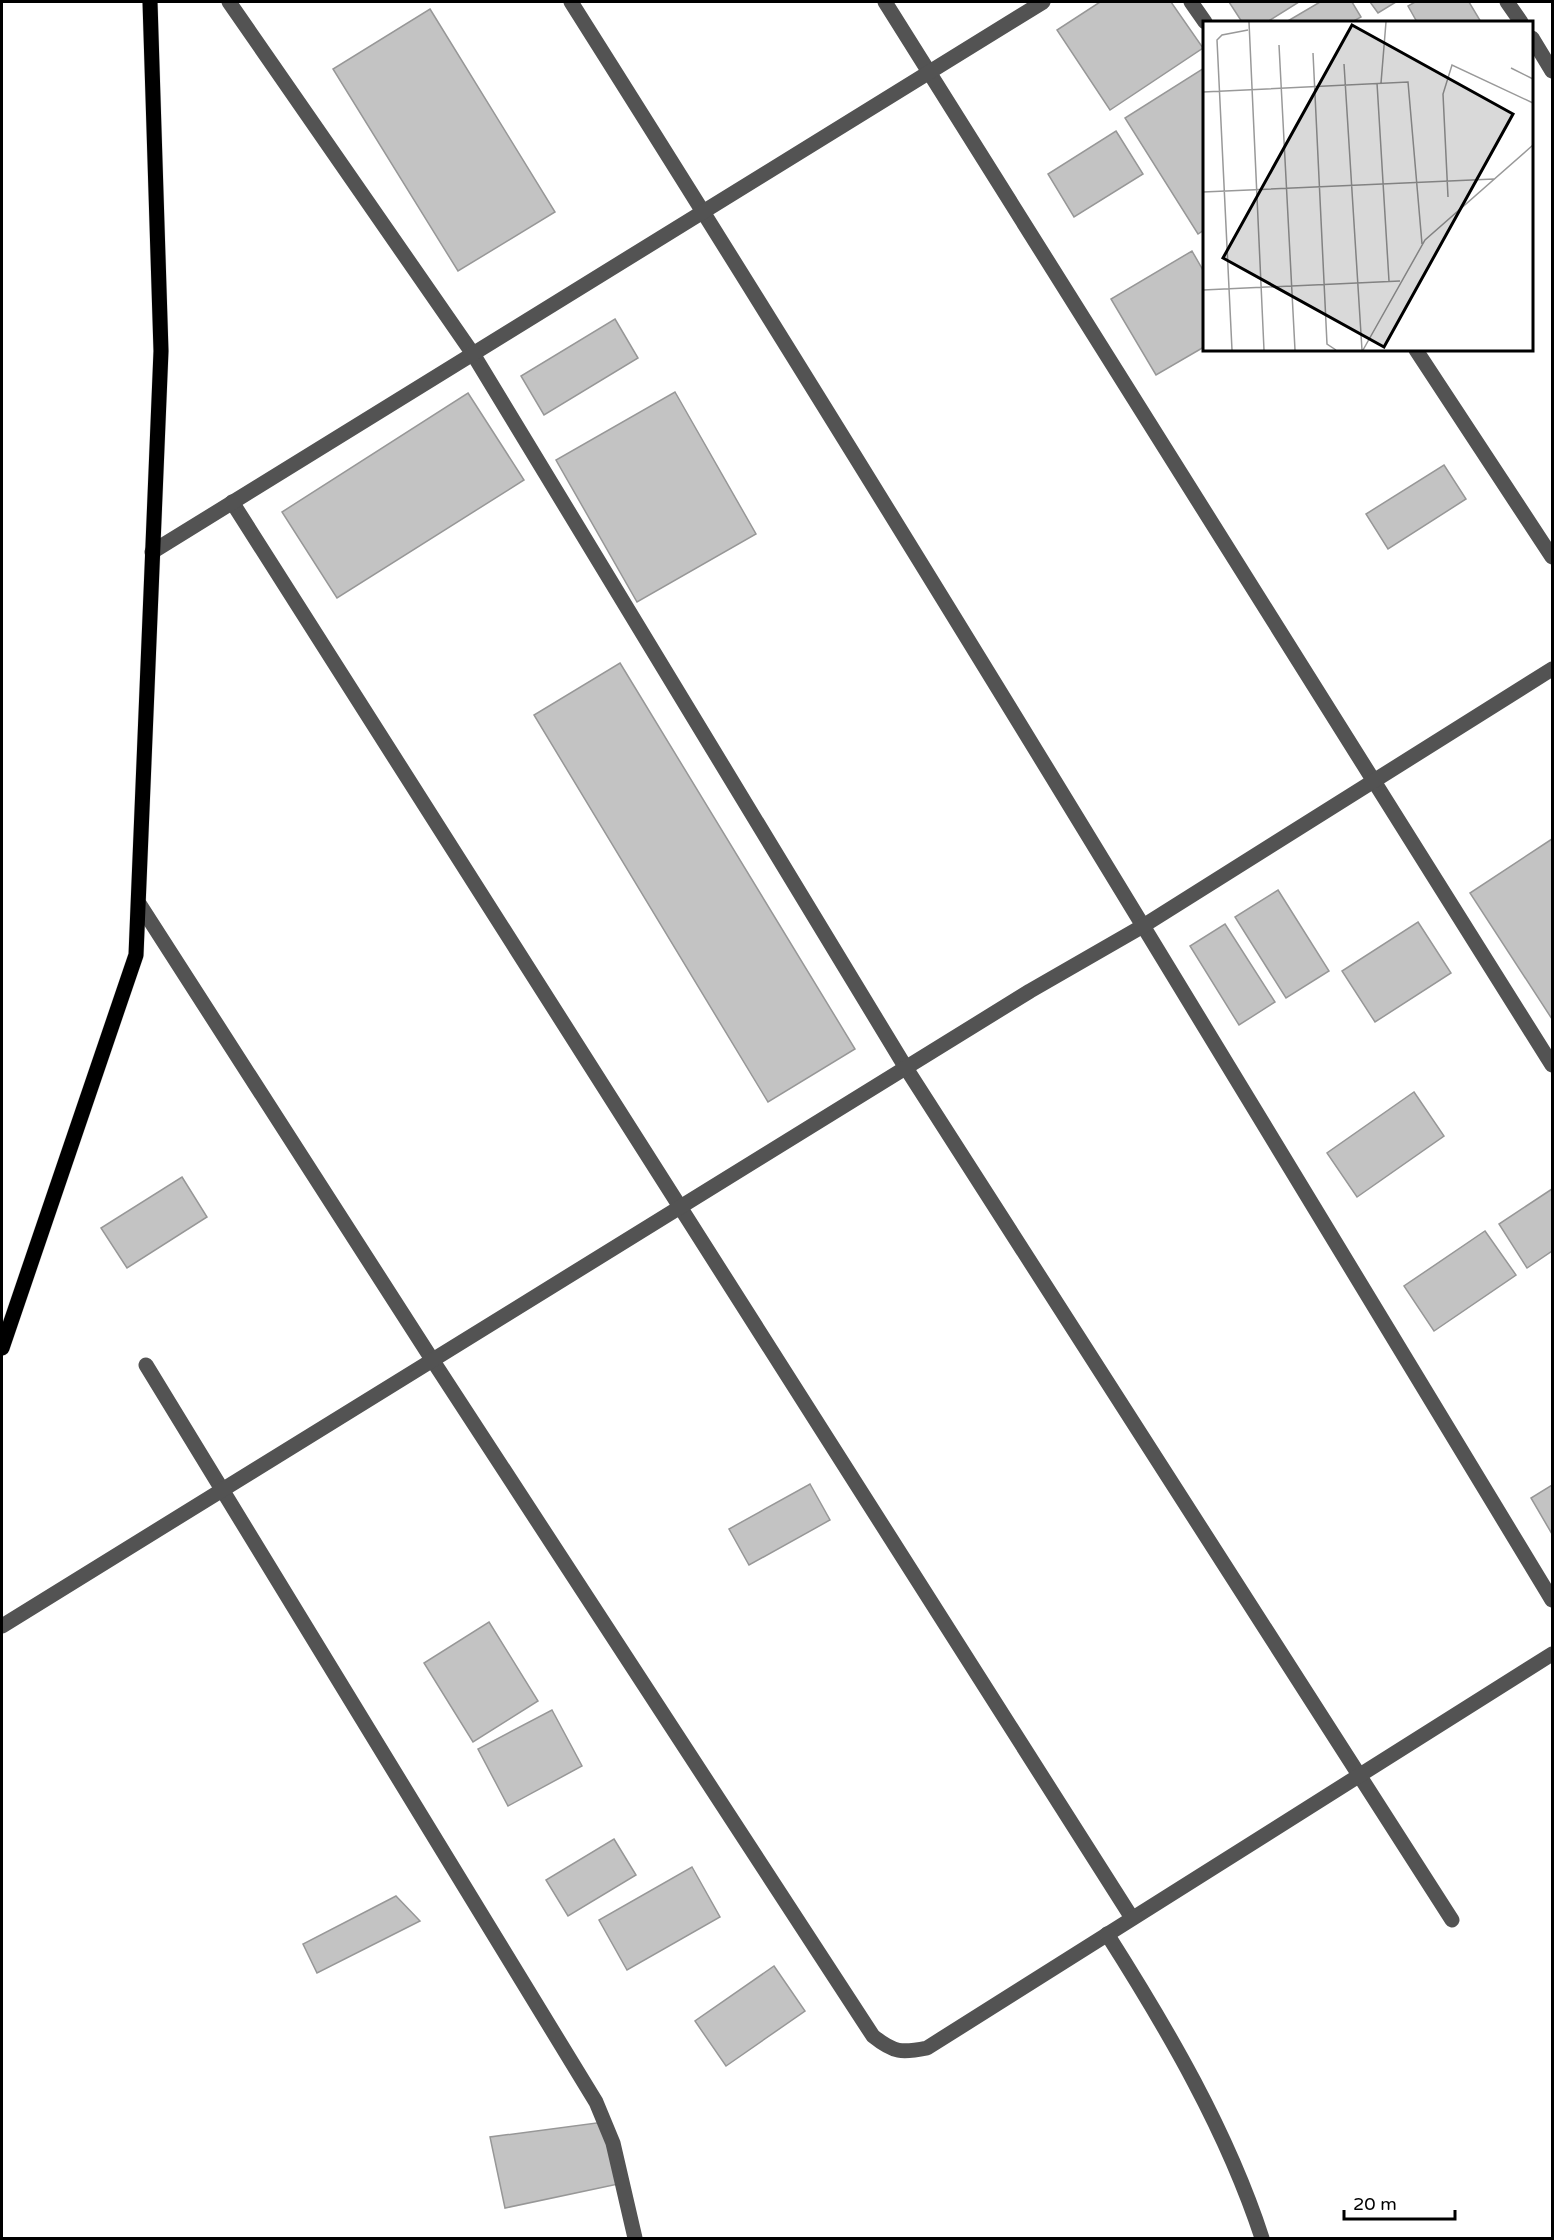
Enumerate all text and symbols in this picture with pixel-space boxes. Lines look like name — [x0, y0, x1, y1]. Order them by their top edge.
inset map — [1203, 21, 1533, 351]
scale bar — [1344, 2183, 1455, 2221]
text: 20 m — [1353, 2193, 1397, 2215]

